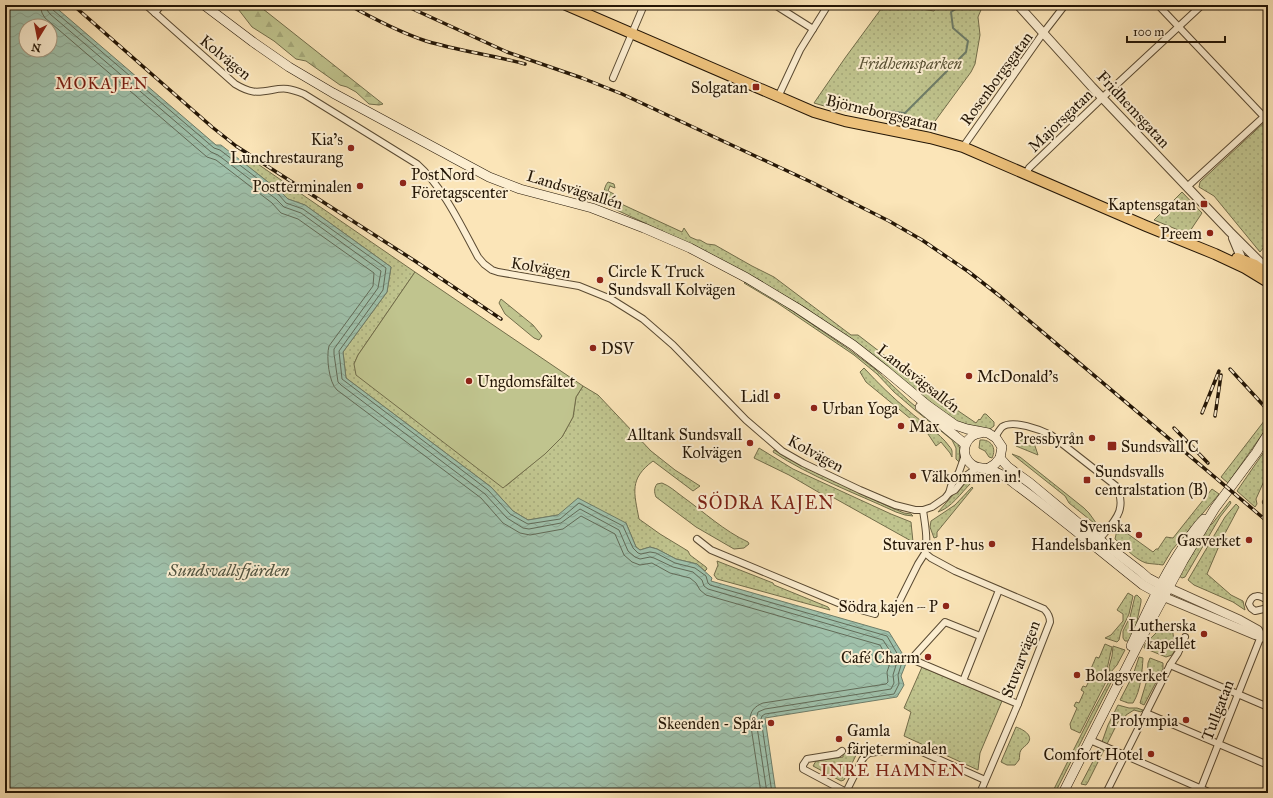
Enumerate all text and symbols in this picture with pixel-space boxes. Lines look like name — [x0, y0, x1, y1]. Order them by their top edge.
north arrow — [18, 18, 58, 58]
scale bar — [1127, 18, 1225, 44]
text: 100 m — [1133, 25, 1164, 39]
street label: Rosenborgsgatan — [956, 28, 1038, 129]
street label: Kolvägen — [196, 31, 255, 85]
text: N — [30, 40, 42, 55]
park label: Fridhemsparken — [857, 54, 962, 74]
street label: Fridhemsgatan — [1092, 67, 1174, 153]
district label: MOKAJEN — [55, 73, 149, 94]
place label: Solgatan — [691, 78, 748, 98]
marker: Solgatan — [751, 82, 761, 92]
street label: Majorsgatan — [1024, 85, 1098, 157]
street label: Björneborgsgatan — [824, 90, 940, 136]
place label: Kia's Lunchrestaurang — [230, 130, 344, 168]
marker: Kia's Lunchrestaurang — [346, 143, 356, 153]
place label: PostNord Företagscenter — [411, 165, 508, 203]
street label: Landsvägsallén — [524, 166, 626, 214]
place label: Postterminalen — [252, 177, 352, 196]
marker: PostNord Företagscenter — [398, 178, 408, 188]
marker: Postterminalen — [355, 181, 365, 191]
place label: Kaptensgatan — [1108, 195, 1196, 215]
marker: Kaptensgatan — [1199, 199, 1209, 209]
place label: Preem — [1160, 224, 1203, 243]
marker: Preem — [1205, 228, 1215, 238]
street label: Kolvägen — [509, 253, 573, 283]
place label: Circle K Truck Sundsvall Kolvägen — [608, 262, 736, 300]
marker: Circle K Truck Sundsvall Kolvägen — [595, 275, 605, 285]
place label: DSV — [601, 339, 635, 358]
street label: Landsvägsallén — [873, 340, 964, 418]
marker: DSV — [588, 343, 598, 353]
place label: McDonald's — [977, 367, 1058, 386]
marker: McDonald's — [964, 371, 974, 381]
place label: Ungdomsfältet — [477, 372, 576, 392]
marker: Ungdomsfältet — [464, 376, 474, 386]
place label: Lidl — [740, 387, 770, 406]
marker: Lidl — [772, 391, 782, 401]
place label: Urban Yoga — [822, 399, 899, 419]
marker: Urban Yoga — [809, 403, 819, 413]
place label: Max — [909, 417, 939, 436]
marker: Max — [896, 421, 906, 431]
place label: Alltank Sundsvall Kolvägen — [626, 425, 743, 463]
place label: Pressbyrån — [1014, 429, 1084, 448]
street label: Kolvägen — [784, 431, 847, 477]
marker: Pressbyrån — [1087, 433, 1097, 443]
place label: Sundsvall C — [1121, 437, 1199, 456]
marker: Alltank Sundsvall Kolvägen — [745, 438, 755, 448]
marker: Sundsvall C — [1106, 440, 1118, 452]
place label: Sundsvalls centralstation (B) — [1095, 462, 1208, 500]
place label: Välkommen in! — [920, 467, 1022, 486]
marker: Välkommen in! — [908, 471, 918, 481]
marker: Sundsvalls centralstation (B) — [1082, 475, 1092, 485]
district label: SÖDRA KAJEN — [697, 491, 835, 515]
place label: Svenska Handelsbanken — [1031, 517, 1131, 554]
marker: Svenska Handelsbanken — [1134, 530, 1144, 540]
place label: Gasverket — [1177, 531, 1241, 550]
place label: Stuvaren P-hus — [883, 535, 984, 554]
marker: Gasverket — [1244, 535, 1254, 545]
marker: Stuvaren P-hus — [987, 539, 997, 549]
water label: Sundsvallsfjärden — [168, 560, 290, 581]
place label: Södra kajen – P — [839, 597, 938, 616]
marker: Södra kajen – P — [941, 601, 951, 611]
place label: Lutherska kapellet — [1129, 616, 1196, 653]
street label: Stuvarvägen — [997, 618, 1045, 701]
marker: Lutherska kapellet — [1199, 629, 1209, 639]
place label: Café Charm — [841, 648, 921, 667]
marker: Café Charm — [923, 652, 933, 662]
place label: Bolagsverket — [1085, 666, 1168, 686]
marker: Bolagsverket — [1072, 670, 1082, 680]
street label: Tullgatan — [1197, 677, 1239, 743]
place label: Prolympia — [1111, 711, 1178, 730]
place label: Skeenden - Spår — [658, 714, 763, 733]
marker: Prolympia — [1181, 715, 1191, 725]
marker: Skeenden - Spår — [766, 718, 776, 728]
place label: Gamla färjeterminalen — [847, 721, 947, 758]
marker: Gamla färjeterminalen — [834, 734, 844, 744]
place label: Comfort Hotel — [1044, 745, 1144, 764]
marker: Comfort Hotel — [1146, 749, 1156, 759]
district label: INRE HAMNEN — [820, 760, 966, 781]

